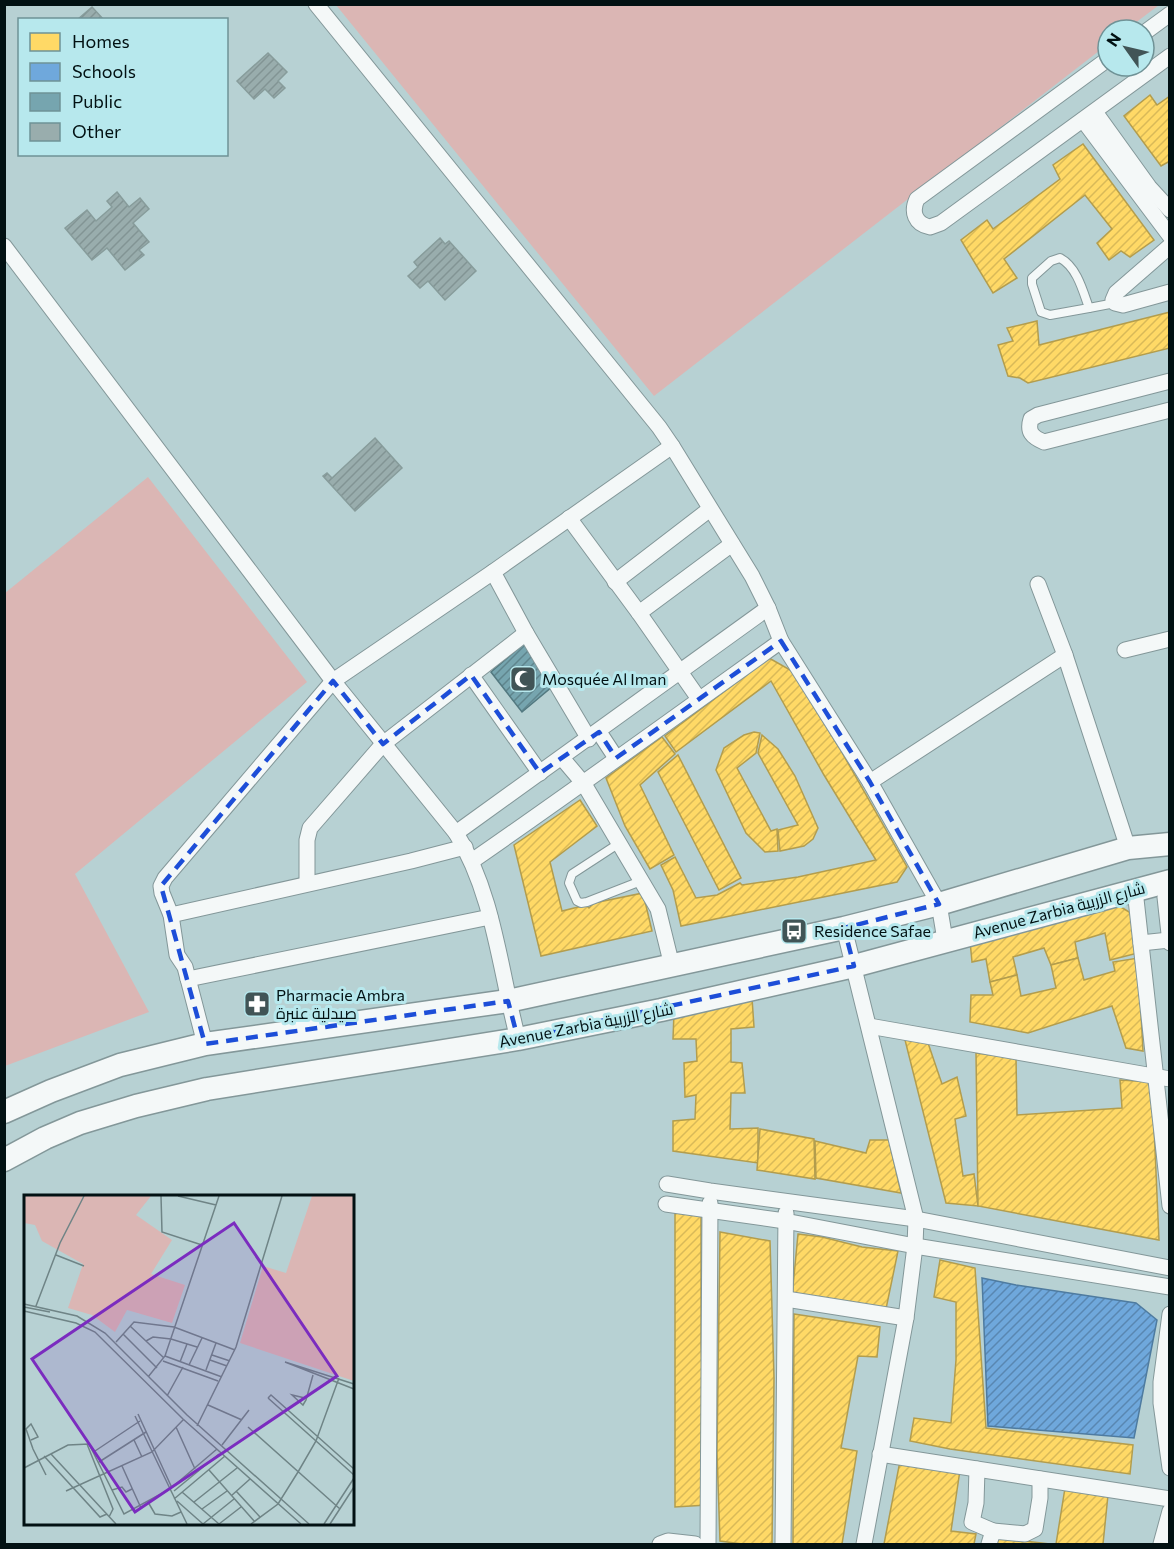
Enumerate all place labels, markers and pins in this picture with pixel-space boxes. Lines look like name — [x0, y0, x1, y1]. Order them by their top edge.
mosque icon: Mosquée Al Iman — [508, 664, 538, 694]
place label: Mosquée Al Iman — [542, 669, 666, 688]
bus stop icon: Residence Safae — [779, 916, 809, 946]
place label: Residence Safae — [814, 921, 931, 940]
place label: Pharmacie Ambra صيدلية عنبرة — [276, 985, 405, 1023]
pharmacy icon: Pharmacie Ambra صيدلية عنبرة — [242, 989, 272, 1019]

